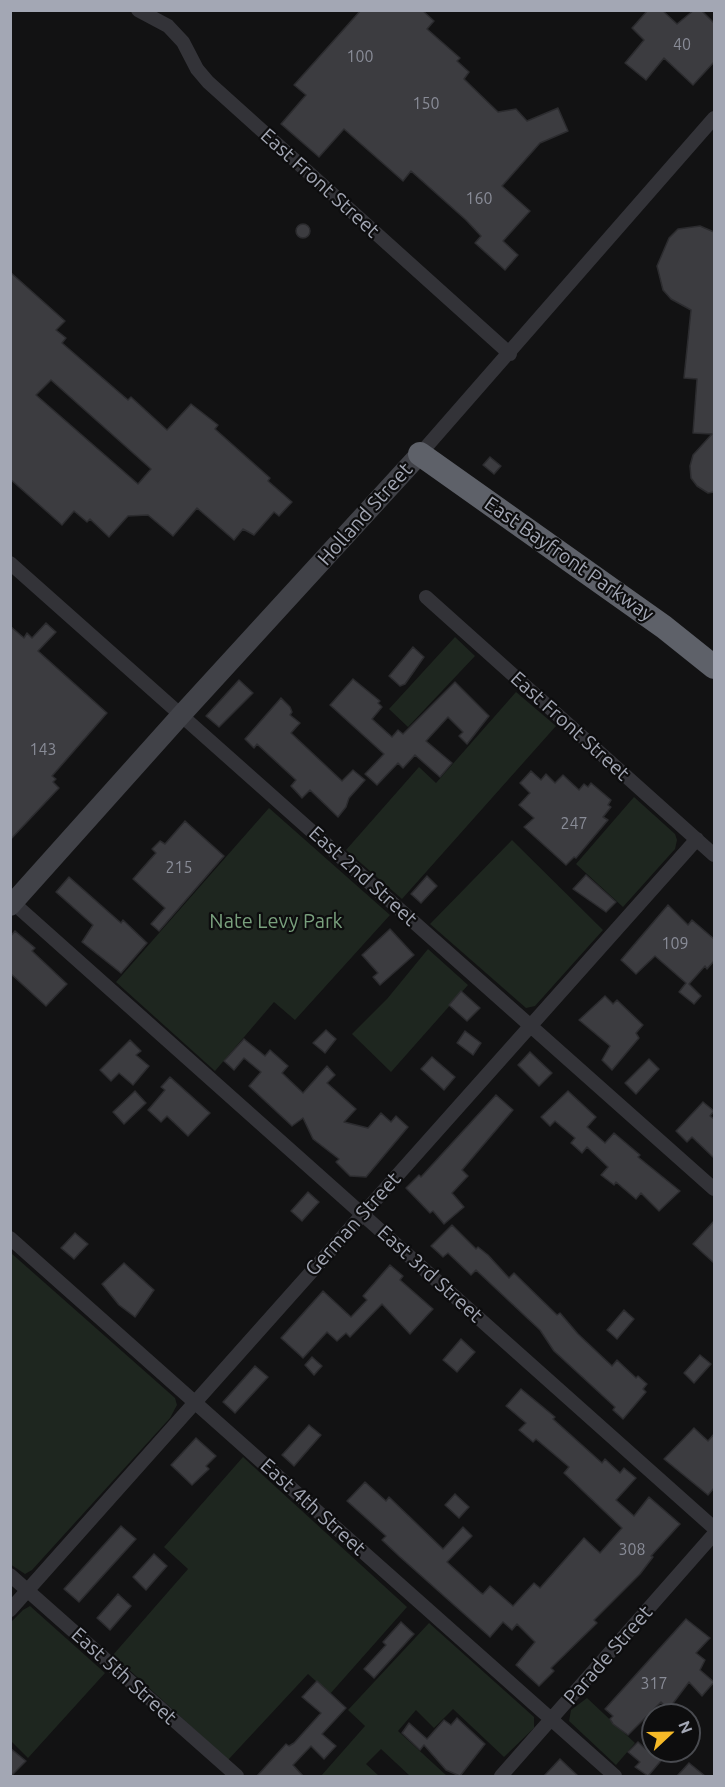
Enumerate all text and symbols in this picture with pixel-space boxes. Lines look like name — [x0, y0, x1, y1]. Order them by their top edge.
house number: 40 — [673, 35, 691, 55]
house number: 100 — [346, 47, 374, 67]
house number: 150 — [412, 94, 440, 114]
street label: East Front Street — [256, 123, 384, 243]
house number: 160 — [465, 189, 493, 209]
street label: Holland Street — [313, 458, 417, 570]
street label: East Bayfront Parkway — [480, 491, 658, 627]
street label: East Front Street — [506, 666, 634, 786]
house number: 143 — [29, 740, 57, 760]
house number: 247 — [560, 814, 588, 834]
street label: East 2nd Street — [304, 821, 422, 931]
house number: 215 — [165, 858, 193, 878]
park label: Nate Levy Park — [209, 909, 343, 933]
house number: 109 — [661, 934, 689, 954]
street label: German Street — [300, 1167, 406, 1281]
street label: East 3rd Street — [372, 1220, 488, 1328]
street label: East 4th Street — [255, 1453, 371, 1561]
house number: 308 — [618, 1540, 646, 1560]
street label: Parade Street — [559, 1601, 657, 1709]
street label: East 5th Street — [66, 1622, 182, 1730]
house number: 317 — [640, 1674, 668, 1694]
north arrow — [641, 1703, 701, 1763]
text: N — [675, 1718, 696, 1736]

